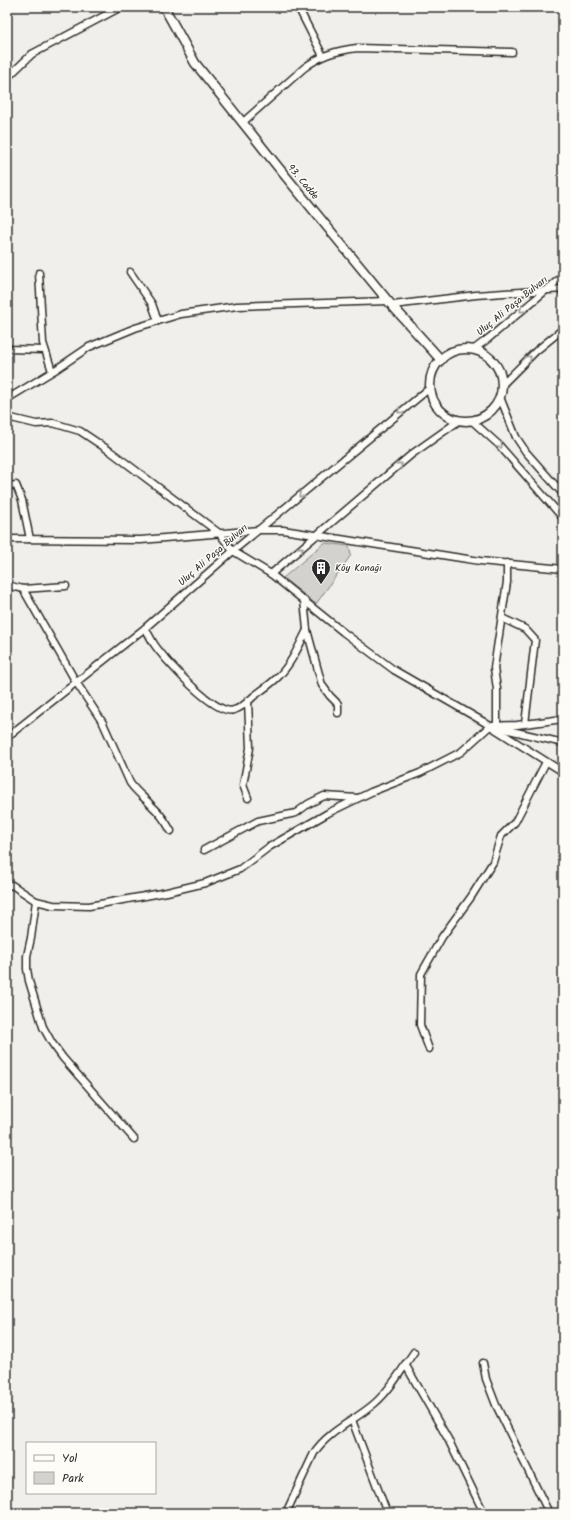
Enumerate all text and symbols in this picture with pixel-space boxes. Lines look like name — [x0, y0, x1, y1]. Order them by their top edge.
street label: 93. Cadde — [283, 161, 323, 204]
street label: Uluç Ali Paşa Bulvarı — [473, 272, 552, 340]
one-way arrow — [520, 306, 527, 313]
one-way arrow — [524, 355, 532, 363]
one-way arrow — [398, 407, 405, 414]
one-way arrow — [495, 442, 502, 449]
one-way arrow — [395, 462, 403, 469]
one-way arrow — [298, 490, 305, 497]
street label: Uluç Ali Paşa Bulvarı — [174, 520, 252, 590]
one-way arrow — [296, 546, 303, 553]
building icon: Köy Konağı — [310, 557, 332, 585]
place label: Köy Konağı — [335, 560, 382, 576]
legend — [26, 1442, 156, 1494]
text: Yol — [62, 1449, 77, 1468]
text: Park — [62, 1469, 84, 1488]

